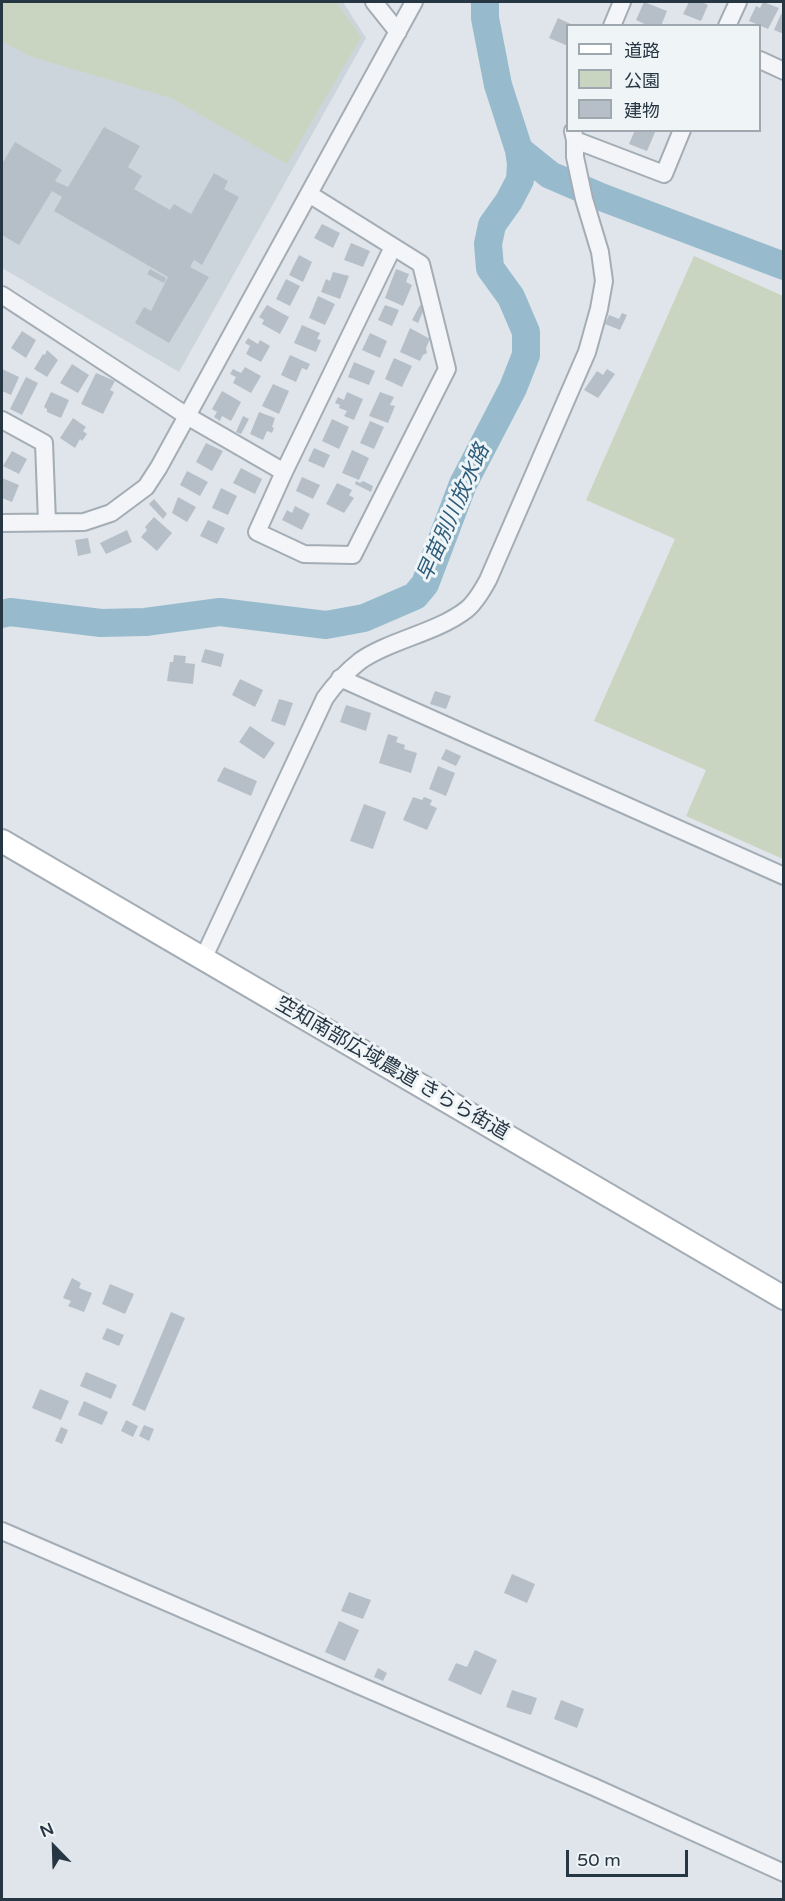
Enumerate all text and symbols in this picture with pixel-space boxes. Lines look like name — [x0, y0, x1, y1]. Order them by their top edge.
legend — [566, 24, 761, 132]
text: 道路 — [624, 40, 660, 62]
text: 公園 — [624, 70, 660, 92]
text: 建物 — [624, 100, 660, 122]
water label: 早苗別川放水路 — [413, 441, 495, 585]
street label: 空知南部広域農道 きらら街道 — [271, 992, 513, 1146]
north arrow — [24, 1817, 84, 1877]
text: N — [37, 1819, 57, 1842]
scale bar — [569, 1838, 690, 1876]
text: 50 m — [577, 1849, 621, 1871]

